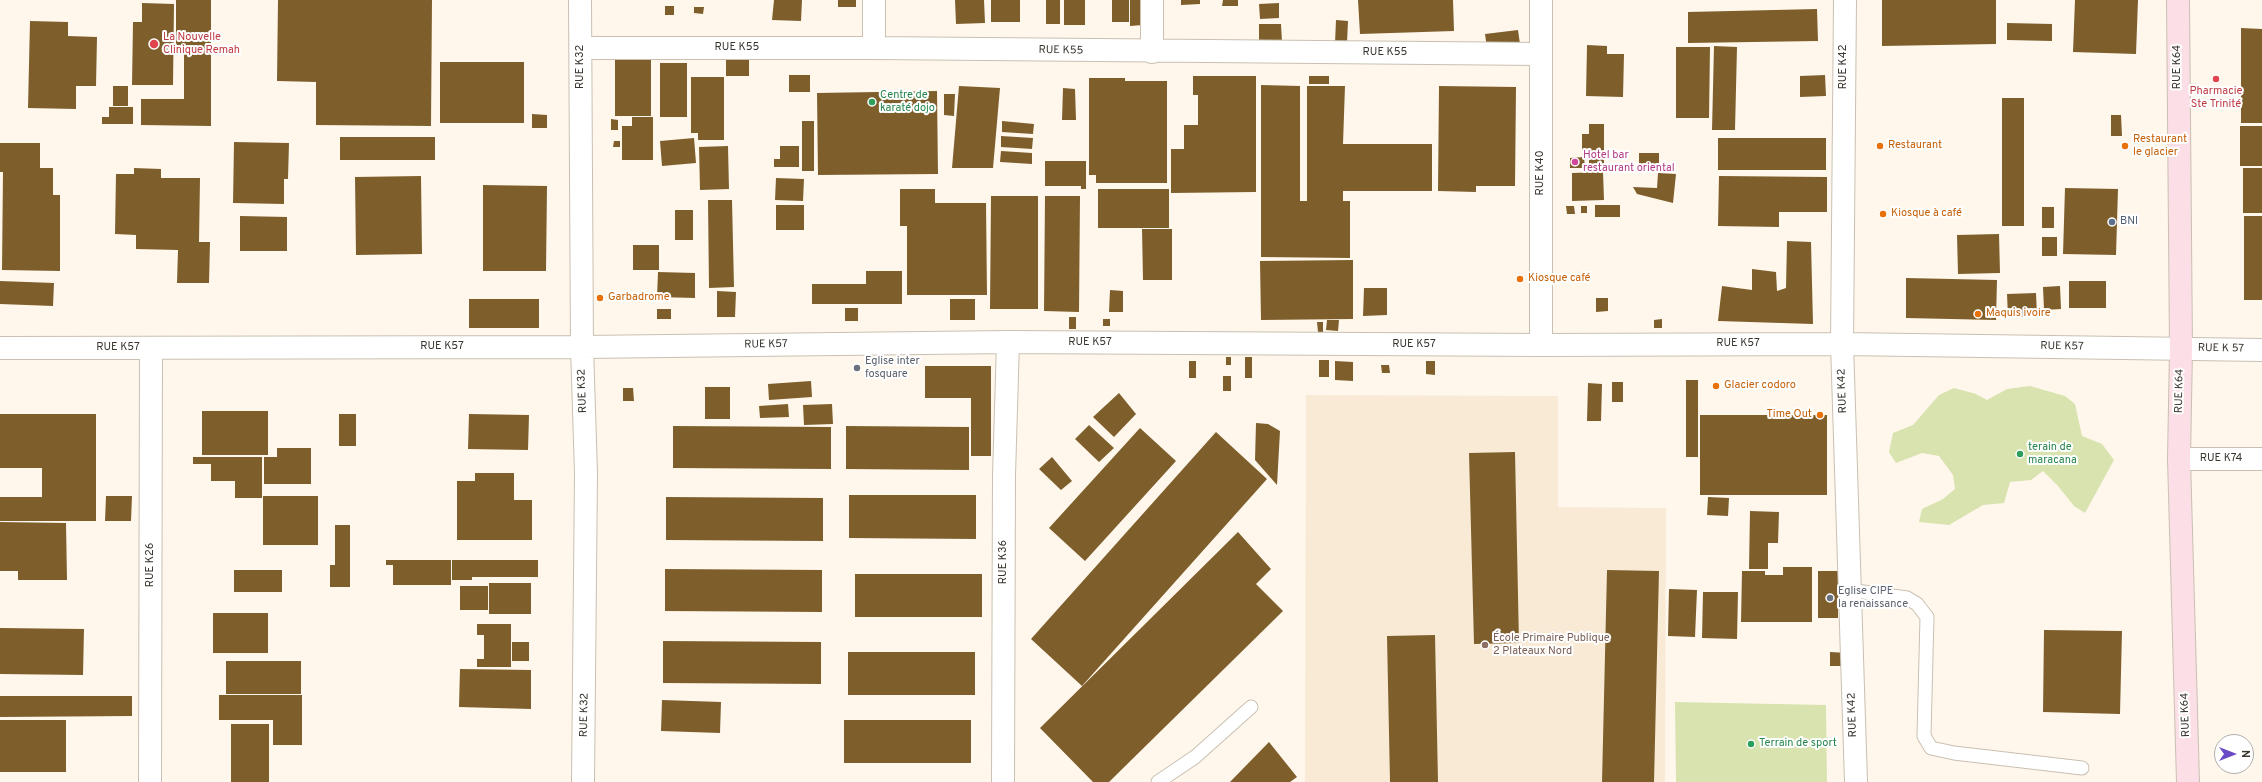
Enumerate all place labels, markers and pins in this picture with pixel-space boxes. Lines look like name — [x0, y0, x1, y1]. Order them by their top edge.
place label: La Nouvelle Clinique Remah — [163, 31, 240, 57]
marker: La Nouvelle Clinique Remah — [148, 38, 160, 50]
marker: Pharmacie Ste Trinité — [2211, 74, 2221, 84]
place label: Pharmacie Ste Trinité — [2190, 85, 2242, 111]
place label: Centre de karaté dojo — [880, 89, 935, 115]
marker: Centre de karaté dojo — [867, 97, 877, 107]
place label: Restaurant le glacier — [2133, 133, 2187, 159]
place label: Restaurant — [1888, 139, 1942, 153]
marker: Restaurant — [1875, 141, 1885, 151]
marker: Restaurant le glacier — [2120, 141, 2130, 151]
place label: Hotel bar restaurant oriental — [1583, 149, 1675, 175]
marker: Hotel bar restaurant oriental — [1570, 157, 1580, 167]
place label: Kiosque à café — [1891, 207, 1962, 221]
marker: Kiosque à café — [1878, 209, 1888, 219]
place label: BNI — [2120, 215, 2138, 229]
marker: BNI — [2107, 217, 2117, 227]
place label: Kiosque café — [1528, 272, 1590, 286]
marker: Kiosque café — [1515, 274, 1525, 284]
place label: Garbadrome — [608, 291, 670, 305]
marker: Garbadrome — [595, 293, 605, 303]
place label: Maquis ivoire — [1986, 307, 2051, 321]
marker: Maquis ivoire — [1973, 309, 1983, 319]
place label: Eglise inter fosquare — [865, 355, 920, 381]
marker: Eglise inter fosquare — [852, 363, 862, 373]
place label: Glacier codoro — [1724, 379, 1796, 393]
marker: Glacier codoro — [1711, 381, 1721, 391]
place label: Time Out — [1766, 408, 1812, 422]
marker: Time Out — [1815, 410, 1825, 420]
place label: terain de maracana — [2028, 441, 2077, 467]
marker: terain de maracana — [2015, 449, 2025, 459]
place label: Eglise CIPE la renaissance — [1838, 585, 1908, 611]
marker: Eglise CIPE la renaissance — [1825, 593, 1835, 603]
place label: École Primaire Publique 2 Plateaux Nord — [1493, 632, 1610, 658]
marker: École Primaire Publique 2 Plateaux Nord — [1480, 640, 1490, 650]
place label: Terrain de sport — [1759, 737, 1837, 751]
marker: Terrain de sport — [1746, 739, 1756, 749]

